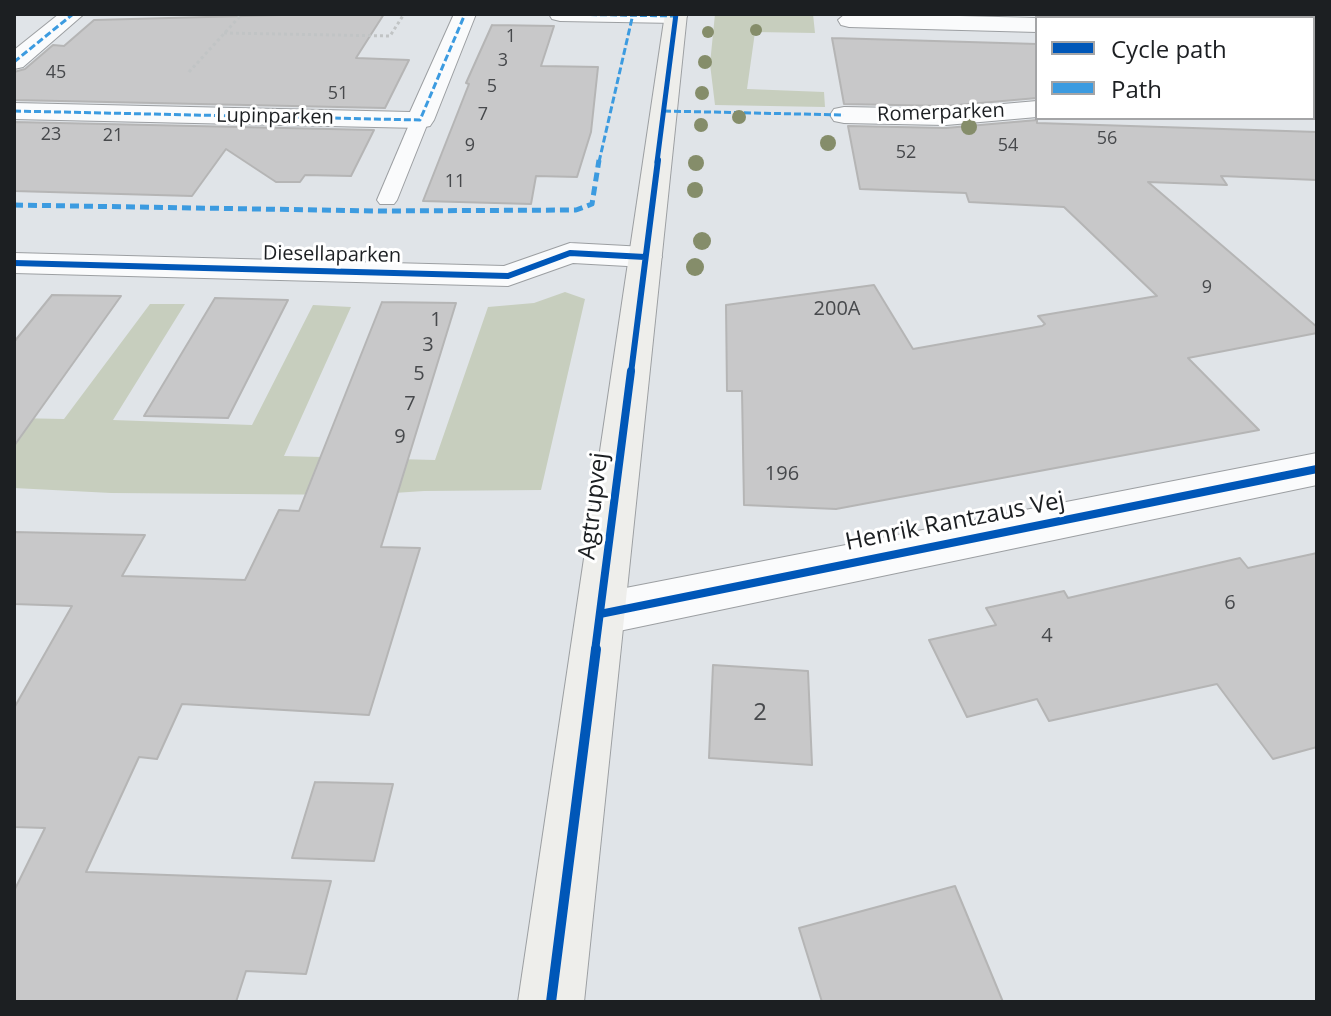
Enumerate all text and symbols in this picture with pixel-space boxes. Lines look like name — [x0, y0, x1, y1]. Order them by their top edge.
legend — [1035, 16, 1315, 120]
house number: 1 — [506, 26, 516, 48]
text: Cycle path — [1111, 32, 1227, 65]
house number: 3 — [498, 50, 508, 72]
house number: 45 — [46, 62, 66, 84]
text: Path — [1111, 72, 1162, 105]
house number: 5 — [487, 76, 497, 98]
house number: 51 — [328, 83, 348, 105]
street label: Romerparken — [877, 99, 1005, 127]
street label: Lupinparken — [216, 104, 334, 130]
house number: 7 — [478, 104, 488, 126]
house number: 23 — [41, 124, 61, 146]
house number: 21 — [103, 125, 123, 147]
house number: 56 — [1097, 128, 1117, 150]
house number: 9 — [465, 135, 475, 157]
house number: 54 — [998, 135, 1018, 157]
house number: 52 — [896, 142, 916, 164]
house number: 11 — [445, 171, 465, 193]
street label: Diesellaparken — [263, 242, 401, 268]
house number: 9 — [1202, 277, 1212, 299]
house number: 200A — [814, 297, 860, 321]
house number: 1 — [430, 308, 442, 332]
house number: 3 — [422, 333, 434, 357]
house number: 5 — [413, 362, 425, 386]
house number: 7 — [404, 392, 416, 416]
house number: 9 — [394, 425, 406, 449]
street label: Agtrupvej — [573, 451, 615, 561]
house number: 196 — [765, 462, 799, 486]
street label: Henrik Rantzaus Vej — [843, 487, 1067, 557]
house number: 6 — [1224, 591, 1236, 615]
house number: 4 — [1041, 624, 1053, 648]
house number: 2 — [753, 699, 767, 727]

